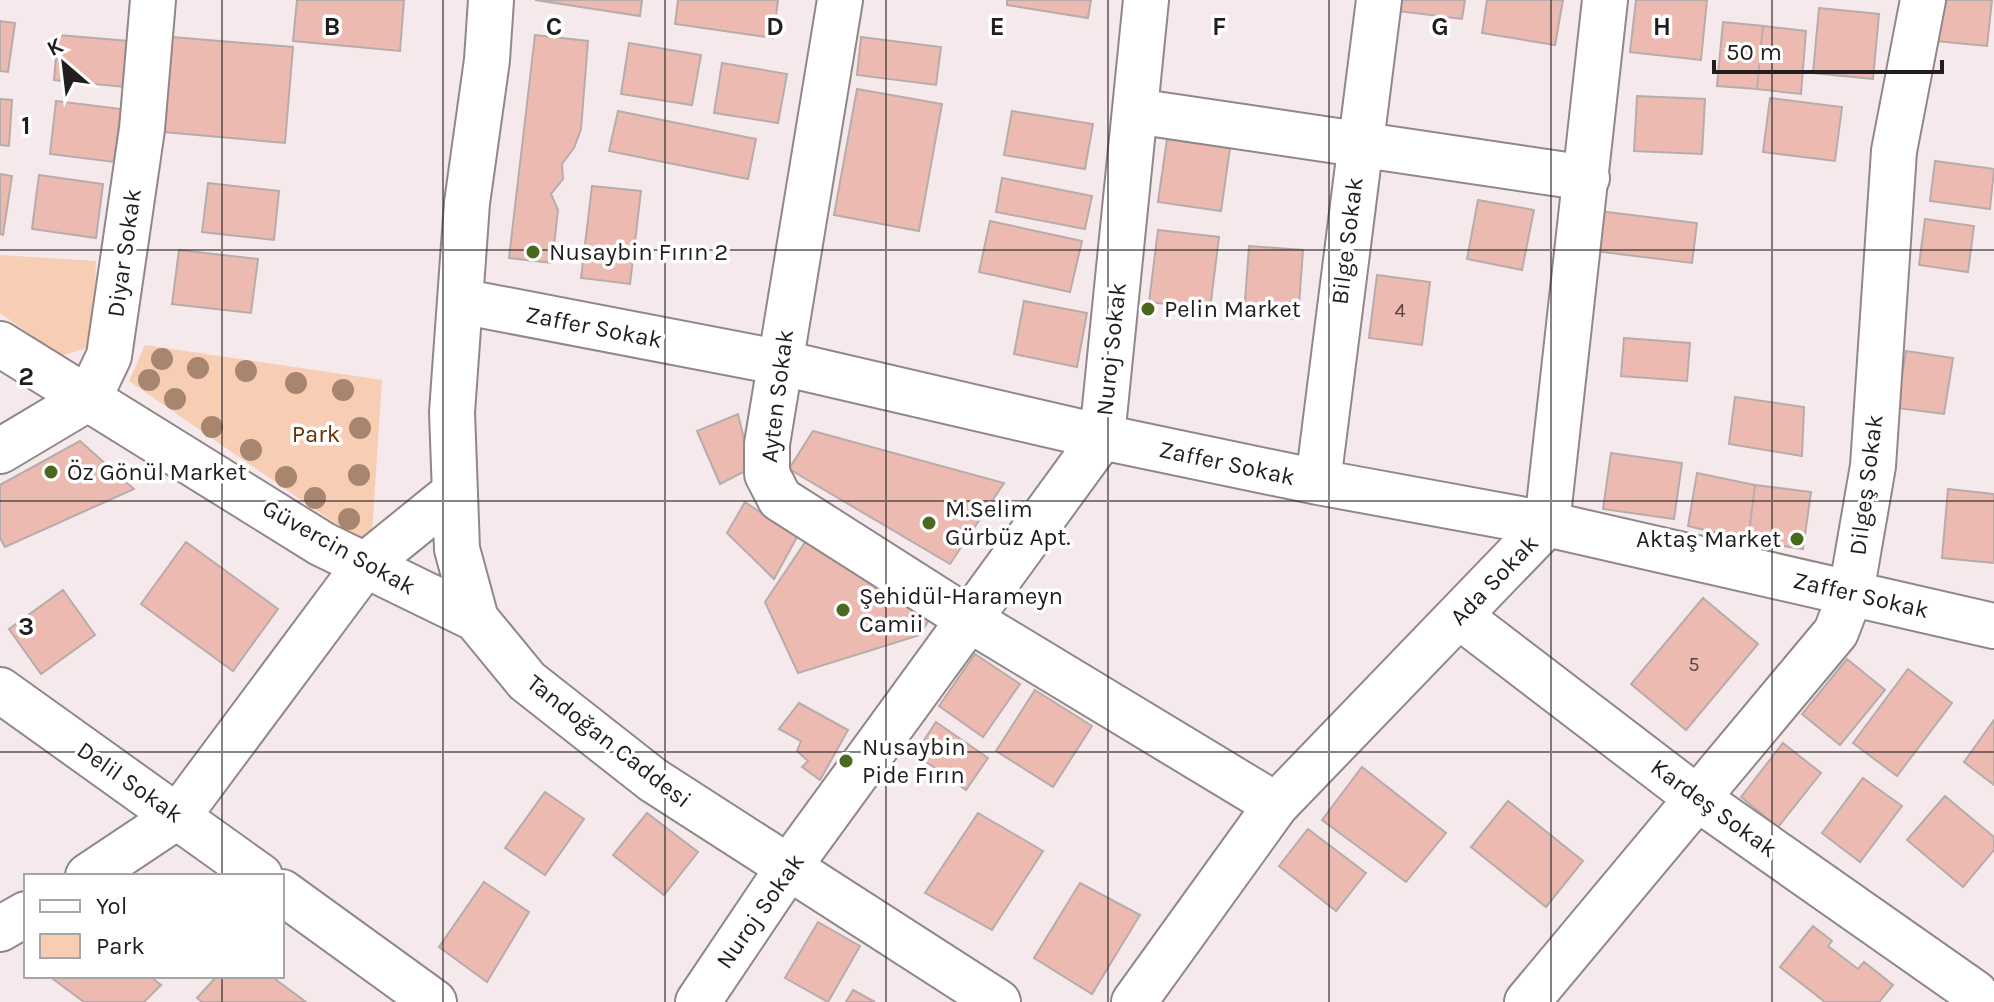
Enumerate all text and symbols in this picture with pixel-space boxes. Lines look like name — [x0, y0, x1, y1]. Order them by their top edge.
text: B — [324, 11, 340, 42]
text: C — [546, 11, 562, 42]
text: D — [766, 11, 784, 42]
text: E — [989, 11, 1005, 42]
text: F — [1212, 11, 1226, 42]
text: G — [1431, 11, 1449, 42]
text: H — [1653, 11, 1671, 42]
north arrow — [24, 24, 104, 104]
scale bar — [1714, 24, 1942, 74]
text: K — [43, 32, 68, 62]
text: 50 m — [1726, 38, 1782, 66]
text: 1 — [21, 110, 31, 141]
street label: Bilge Sokak — [1325, 176, 1369, 306]
street label: Diyar Sokak — [101, 187, 147, 319]
place label: Nusaybin Fırın 2 — [549, 238, 728, 266]
marker: Nusaybin Fırın 2 — [524, 243, 542, 261]
street label: Nuroj Sokak — [1090, 281, 1132, 417]
place label: Pelin Market — [1164, 295, 1301, 323]
house number: 4 — [1394, 299, 1406, 322]
street label: Zaffer Sokak — [523, 300, 665, 354]
marker: Pelin Market — [1139, 300, 1157, 318]
street label: Ayten Sokak — [755, 328, 799, 464]
text: 2 — [18, 361, 34, 392]
street label: Dilgeş Sokak — [1843, 413, 1889, 557]
park label: Park — [292, 420, 340, 448]
street label: Zaffer Sokak — [1156, 435, 1298, 491]
place label: Öz Gönül Market — [67, 458, 247, 486]
marker: Öz Gönül Market — [42, 463, 60, 481]
street label: Güvercin Sokak — [258, 493, 420, 601]
place label: M.Selim Gürbüz Apt. — [945, 495, 1071, 551]
marker: M.Selim Gürbüz Apt. — [920, 514, 938, 532]
place label: Aktaş Market — [1636, 525, 1781, 553]
street label: Ada Sokak — [1444, 529, 1544, 631]
marker: Aktaş Market — [1788, 530, 1806, 548]
street label: Zaffer Sokak — [1790, 566, 1932, 624]
place label: Şehidül-Harameyn Camii — [859, 582, 1063, 638]
marker: Şehidül-Harameyn Camii — [834, 601, 852, 619]
text: 3 — [18, 611, 34, 642]
house number: 5 — [1688, 653, 1700, 676]
street label: Tandoğan Caddesi — [521, 668, 697, 814]
place label: Nusaybin Pide Fırın — [862, 733, 966, 789]
street label: Delil Sokak — [72, 735, 188, 829]
marker: Nusaybin Pide Fırın — [837, 752, 855, 770]
street label: Kardeş Sokak — [1645, 753, 1783, 863]
street label: Nuroj Sokak — [710, 848, 810, 974]
legend — [24, 874, 284, 978]
text: Yol — [96, 892, 127, 920]
text: Park — [96, 932, 145, 960]

